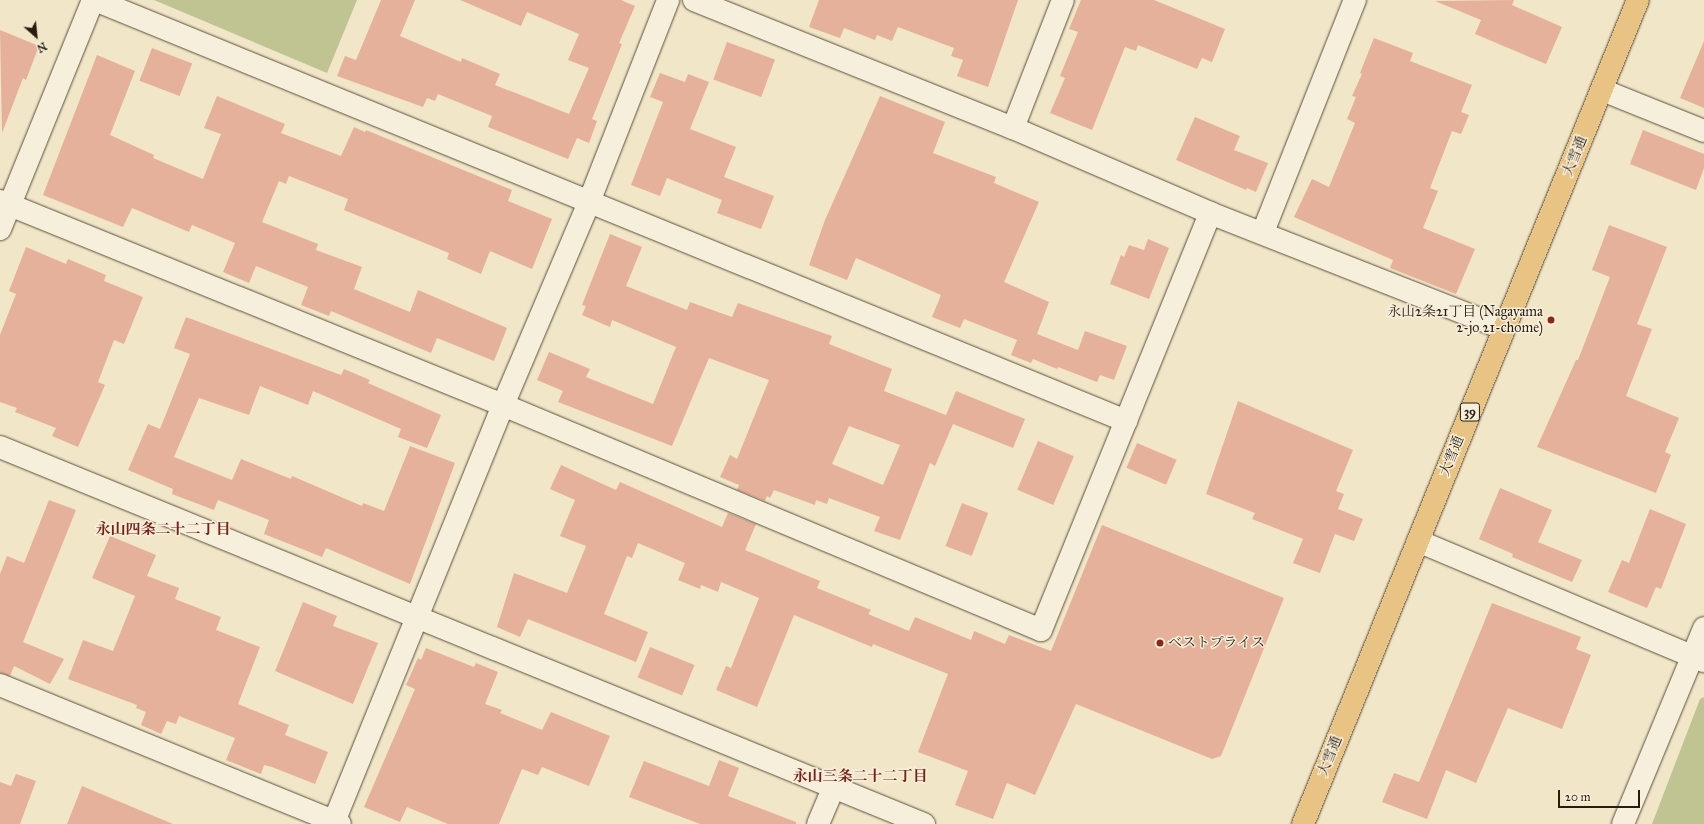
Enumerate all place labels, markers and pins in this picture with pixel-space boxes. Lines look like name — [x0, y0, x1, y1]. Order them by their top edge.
place label: 永山2条21丁目 (Nagayama 2-jo 21-chome) — [1387, 304, 1543, 336]
marker: 永山2条21丁目 (Nagayama 2-jo 21-chome) — [1546, 315, 1556, 325]
place label: ベストプライス — [1168, 635, 1266, 651]
marker: ベストプライス — [1155, 638, 1165, 648]

